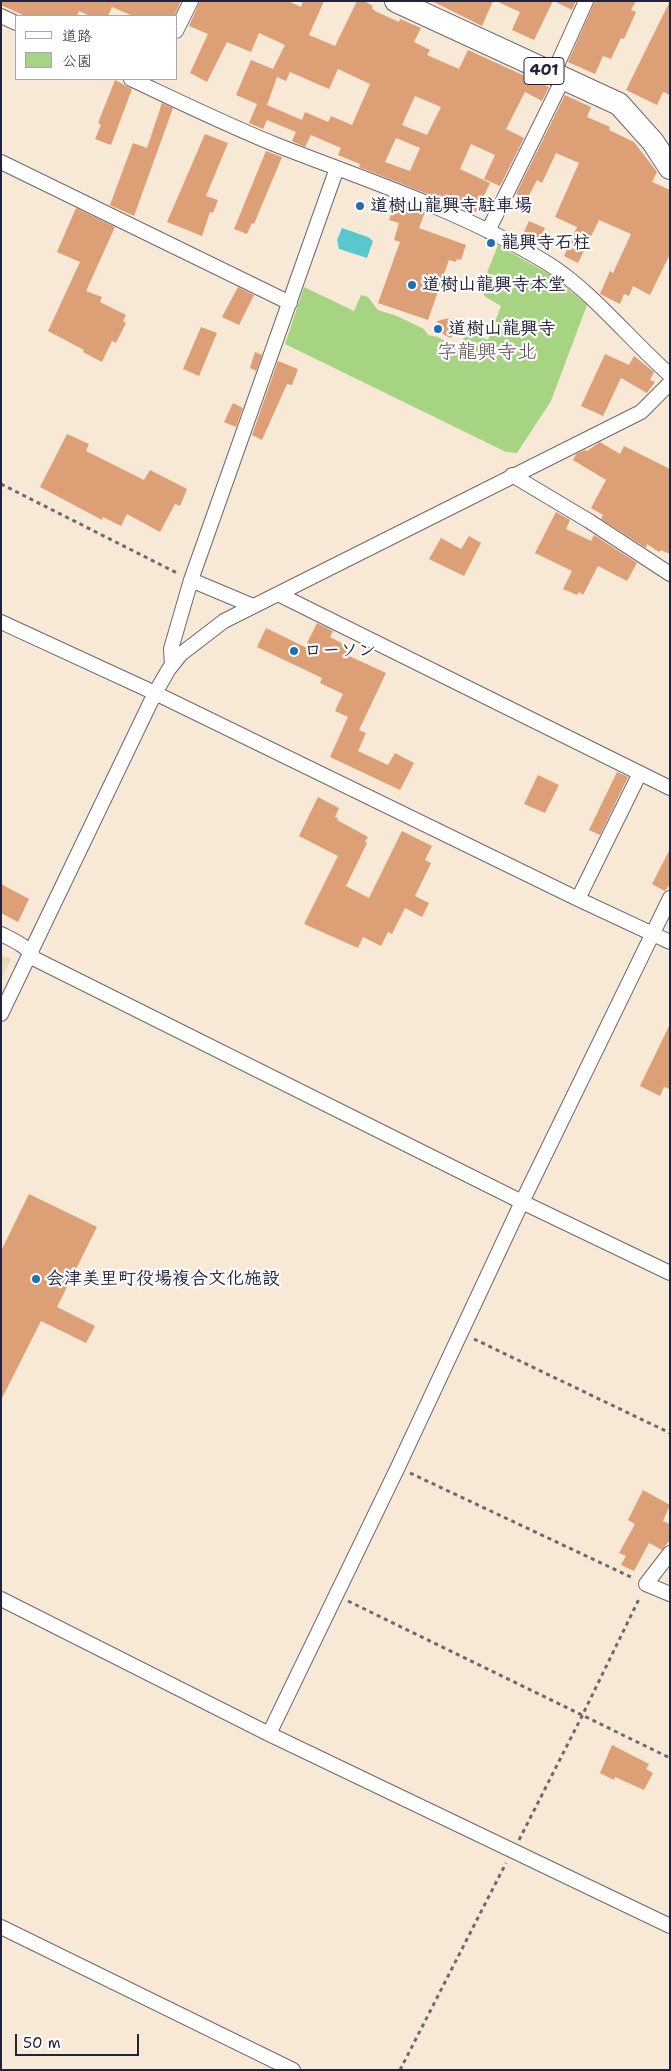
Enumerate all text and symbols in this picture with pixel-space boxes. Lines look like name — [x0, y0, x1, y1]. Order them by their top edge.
legend — [15, 15, 178, 80]
text: 道路 — [62, 26, 92, 46]
text: 公園 — [62, 51, 92, 71]
road number: 401 — [524, 58, 564, 84]
place label: 道樹山龍興寺駐車場 — [370, 195, 532, 217]
marker: 道樹山龍興寺駐車場 — [354, 200, 366, 212]
place label: 龍興寺石柱 — [501, 232, 591, 254]
marker: 龍興寺石柱 — [485, 237, 497, 249]
place label: 道樹山龍興寺本堂 — [422, 274, 566, 296]
marker: 道樹山龍興寺本堂 — [406, 279, 418, 291]
place label: 道樹山龍興寺 — [448, 318, 556, 340]
marker: 道樹山龍興寺 — [432, 323, 444, 335]
district label: 字龍興寺北 — [437, 341, 537, 365]
place label: ローソン — [304, 640, 376, 662]
marker: ローソン — [288, 645, 300, 657]
place label: 会津美里町役場複合文化施設 — [46, 1268, 280, 1290]
marker: 会津美里町役場複合文化施設 — [30, 1273, 42, 1285]
scale bar — [18, 2024, 141, 2056]
text: 50 m — [23, 2033, 61, 2053]

